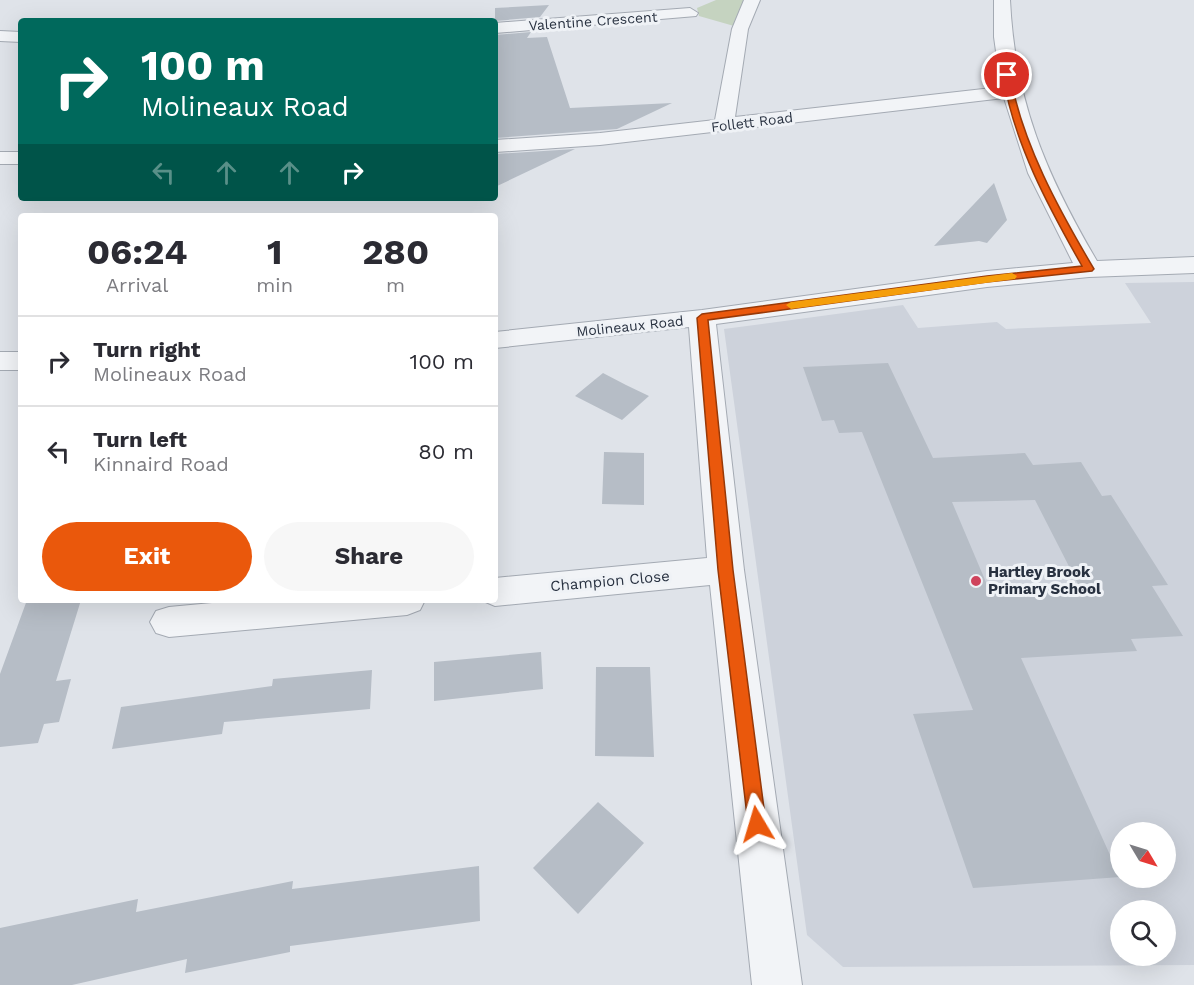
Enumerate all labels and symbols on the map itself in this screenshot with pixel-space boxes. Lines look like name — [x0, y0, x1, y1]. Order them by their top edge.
street label: Valentine Crescent — [528, 9, 658, 33]
pin — [981, 49, 1032, 100]
street label: Follett Road — [710, 109, 794, 135]
street label: Molineaux Road — [576, 312, 684, 340]
place label: Hartley Brook Primary School — [988, 563, 1101, 598]
street label: Champion Close — [550, 567, 670, 595]
marker: Hartley Brook Primary School — [969, 574, 983, 588]
position arrow — [725, 792, 789, 856]
north arrow — [1110, 822, 1176, 888]

